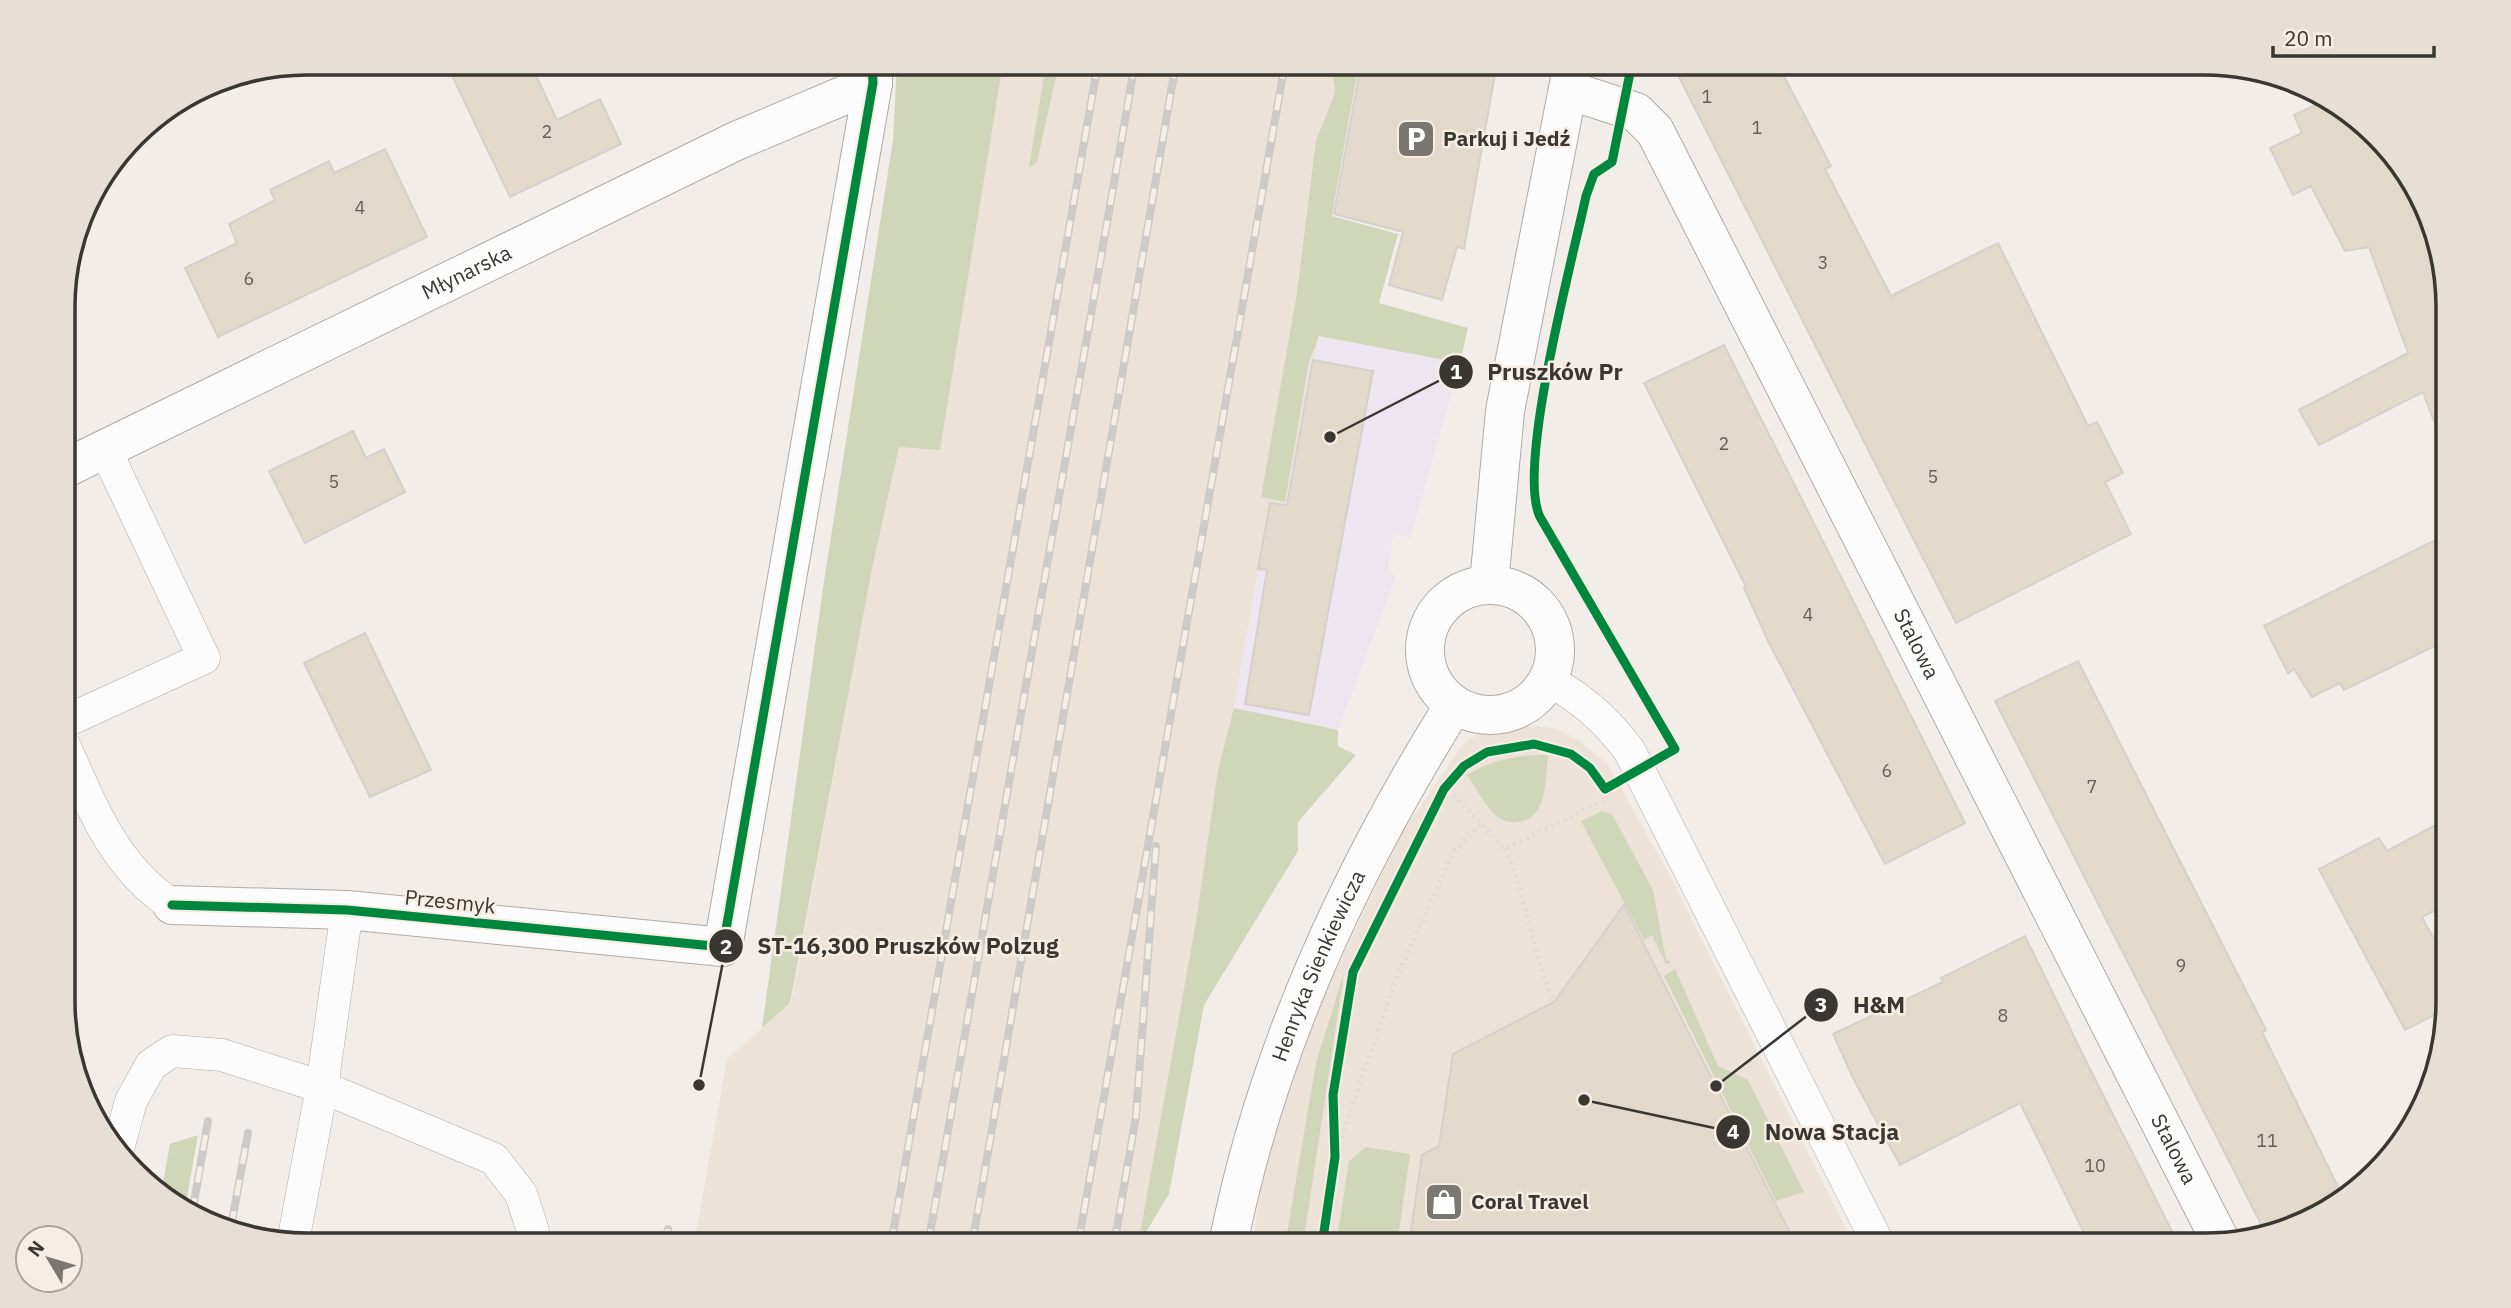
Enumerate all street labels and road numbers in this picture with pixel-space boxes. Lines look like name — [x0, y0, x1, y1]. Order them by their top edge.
street label: Młynarska — [417, 238, 516, 305]
street label: Stalowa — [1888, 604, 1947, 683]
street label: Henryka Sienkiewicza — [1264, 865, 1371, 1065]
street label: Przesmyk — [403, 882, 497, 920]
street label: Stalowa — [2145, 1109, 2204, 1189]

